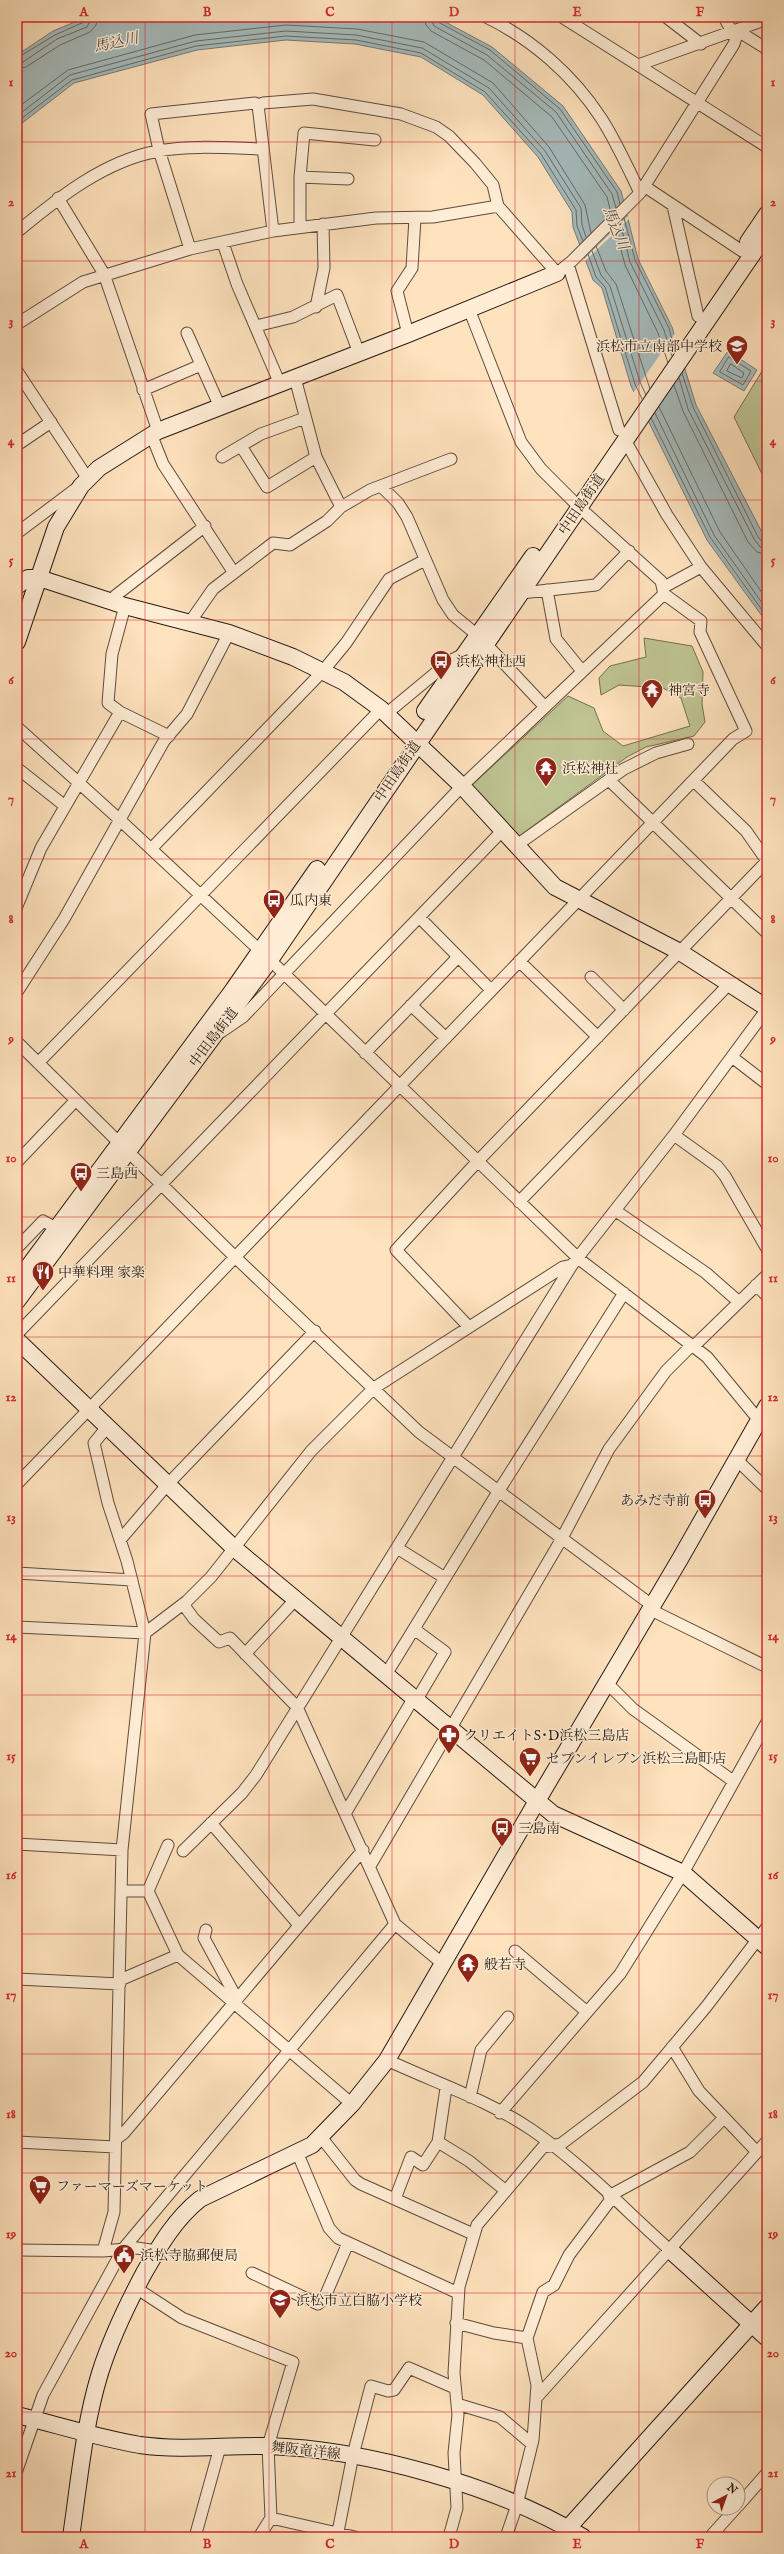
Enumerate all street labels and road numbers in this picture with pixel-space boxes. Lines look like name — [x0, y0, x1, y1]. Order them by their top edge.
street label: 中田島街道 — [555, 471, 609, 539]
street label: 中田島街道 — [371, 738, 425, 806]
street label: 中田島街道 — [186, 1004, 242, 1071]
street label: 舞阪竜洋線 — [270, 2438, 342, 2464]

